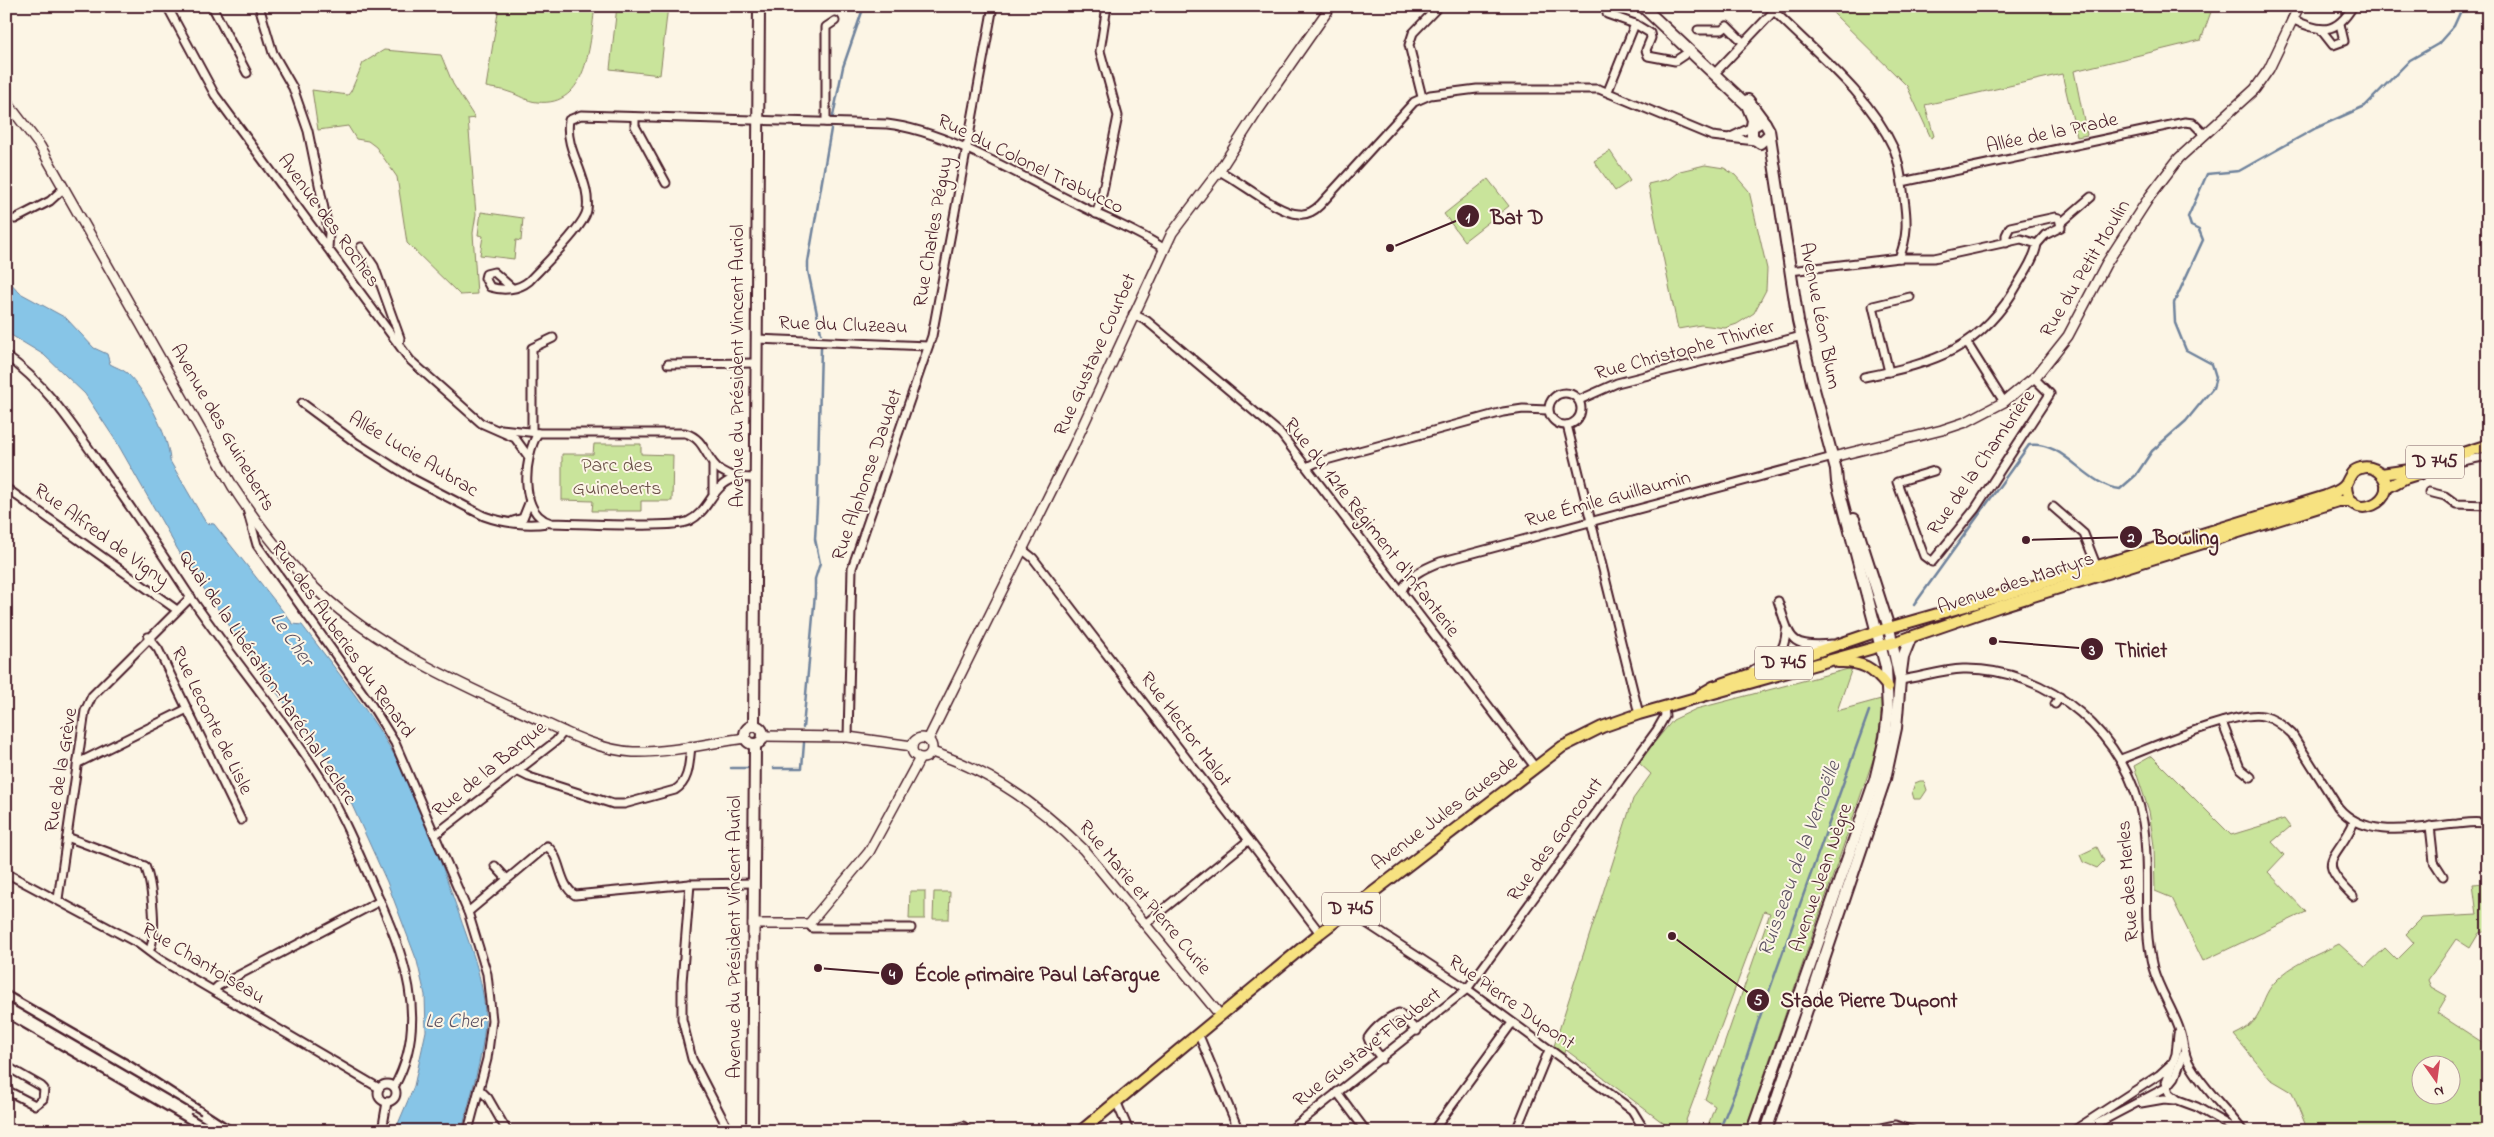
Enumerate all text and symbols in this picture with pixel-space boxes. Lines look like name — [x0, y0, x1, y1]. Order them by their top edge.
street label: Allée de la Prade — [1983, 106, 2121, 162]
street label: Rue du Colonel Trabucco — [932, 107, 1128, 223]
street label: Avenue des Roches — [269, 148, 387, 294]
street label: Rue Charles Péguy — [907, 155, 962, 310]
street label: Rue du Petit Moulin — [2033, 194, 2139, 343]
callout: Bat D — [1455, 198, 1554, 234]
text: Bat D — [1489, 204, 1544, 234]
text: 1 — [1466, 207, 1471, 229]
street label: Avenue du Président Vincent Auriol — [724, 224, 753, 508]
street label: Avenue Léon Blum — [1791, 240, 1847, 392]
street label: Rue Gustave Courbet — [1047, 269, 1145, 441]
street label: Rue du Cluzeau — [778, 309, 908, 343]
street label: Rue Christophe Thivrier — [1592, 313, 1779, 389]
street label: Avenue des Guineberts — [162, 339, 282, 517]
street label: Rue de la Chambrière — [1921, 384, 2043, 542]
street label: Rue Alphonse Daudet — [825, 385, 911, 565]
street label: Allée Lucie Aubrac — [342, 405, 484, 505]
street label: Rue du 121e Régiment d'Infanterie — [1275, 412, 1466, 645]
road number: D 745 — [2406, 446, 2464, 478]
park label: Parc des Guineberts — [573, 452, 661, 504]
street label: Rue Émile Guillaumin — [1522, 464, 1694, 536]
street label: Rue Alfred de Vigny — [27, 477, 175, 596]
callout: Bowling — [2118, 519, 2229, 555]
text: Bowling — [2152, 524, 2219, 556]
text: 2 — [2126, 527, 2135, 549]
street label: Rue des Auberies du Renard — [263, 536, 421, 744]
street label: Quai de la Libération-Maréchal Leclerc — [171, 545, 363, 811]
street label: Avenue des Martyrs — [1934, 545, 2098, 623]
water label: Le Cher — [262, 607, 322, 675]
callout: Thiriet — [2080, 631, 2177, 667]
text: Thiriet — [2115, 637, 2168, 667]
text: 3 — [2088, 640, 2095, 662]
street label: Rue Leconte de Lisle — [163, 642, 259, 800]
road number: D 745 — [1755, 646, 1813, 680]
street label: Rue Hector Malot — [1132, 666, 1238, 794]
street label: Rue de la Grève — [38, 706, 86, 834]
street label: Rue de la Barque — [427, 715, 554, 825]
street label: Avenue Jules Guesde — [1366, 749, 1524, 879]
water label: Ruisseau de la Vernoëlle — [1751, 756, 1850, 961]
street label: Rue des Goncourt — [1501, 771, 1611, 908]
street label: Avenue du Président Vincent Auriol — [721, 795, 750, 1079]
street label: Avenue Jean Nègre — [1783, 800, 1862, 957]
street label: Rue Marie et Pierre Curie — [1070, 814, 1218, 982]
street label: Rue des Merles — [2110, 819, 2148, 943]
road number: D 745 — [1322, 892, 1380, 926]
street label: Rue Chantoiseau — [136, 916, 270, 1012]
street label: Rue Pierre Dupont — [1441, 948, 1581, 1058]
callout: École primaire Paul Lafargue — [880, 956, 1170, 992]
text: École primaire Paul Lafargue — [914, 961, 1160, 993]
text: 4 — [888, 964, 896, 986]
street label: Rue Gustave Flaubert — [1288, 981, 1449, 1115]
callout: Stade Pierre Dupont — [1745, 982, 1968, 1018]
text: Stade Pierre Dupont — [1780, 987, 1959, 1017]
text: 5 — [1754, 990, 1763, 1012]
water label: Le Cher — [425, 1007, 487, 1037]
north arrow — [2412, 1054, 2462, 1104]
text: N — [2432, 1080, 2446, 1102]

